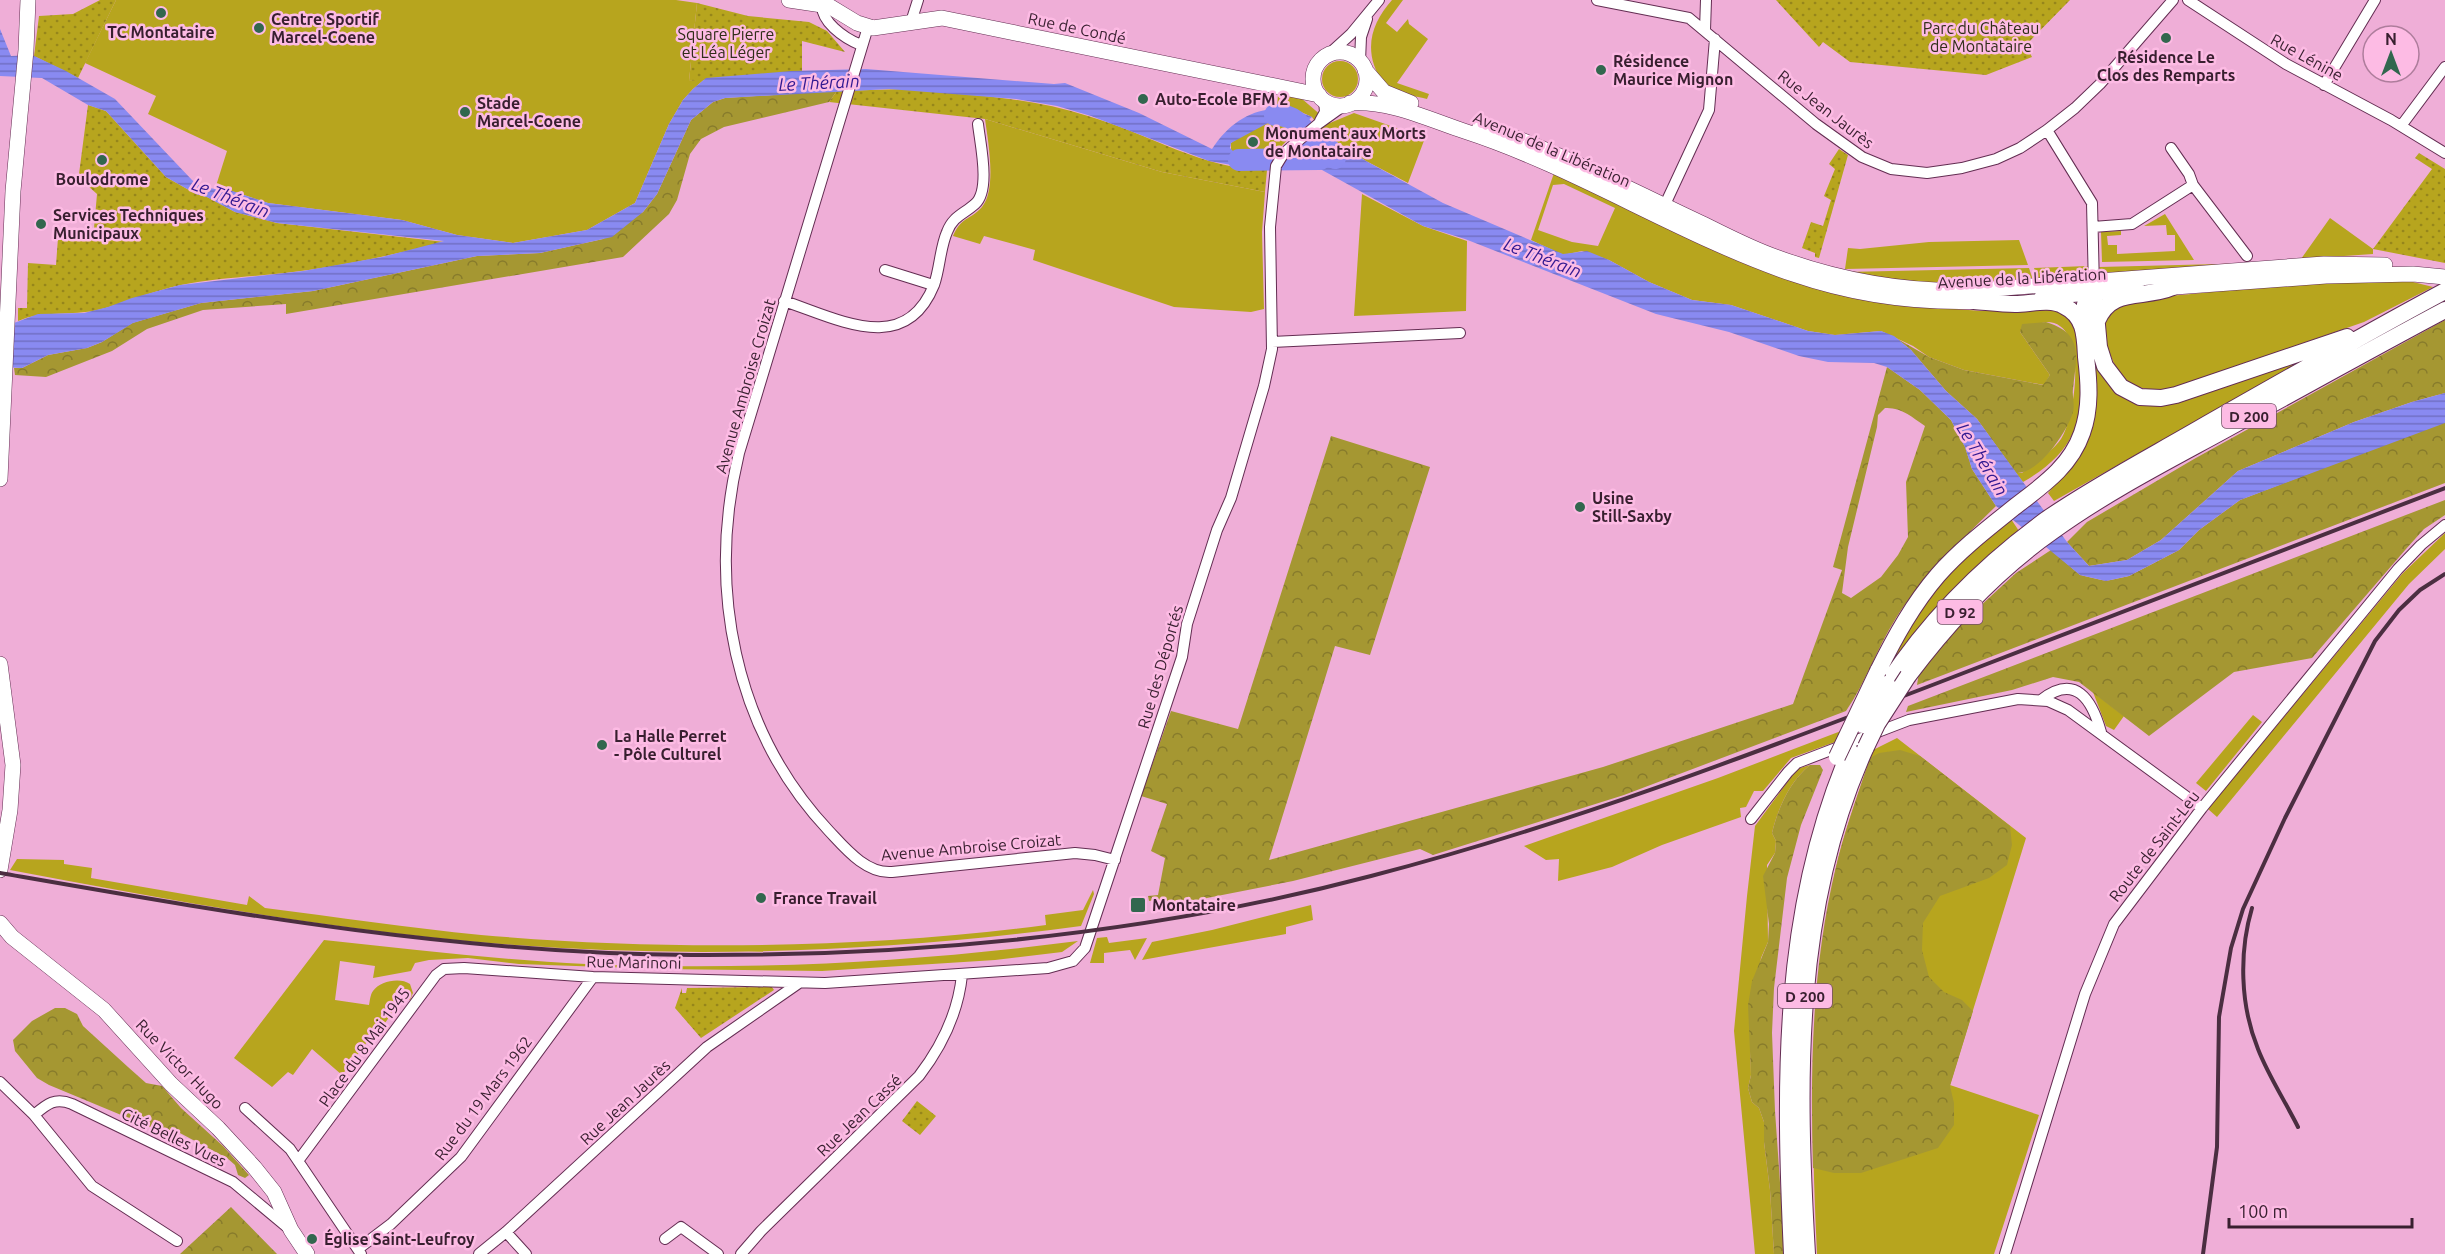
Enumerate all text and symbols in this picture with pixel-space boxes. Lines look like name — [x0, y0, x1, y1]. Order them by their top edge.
marker: TC Montataire — [154, 6, 168, 20]
street label: Rue de Condé — [1026, 9, 1128, 47]
place label: Centre Sportif Marcel-Coene — [271, 10, 379, 46]
park label: Parc du Château de Montataire — [1923, 19, 2039, 55]
marker: Centre Sportif Marcel-Coene — [252, 21, 266, 35]
place label: TC Montataire — [107, 23, 215, 41]
north arrow — [2361, 24, 2421, 84]
park label: Square Pierre et Léa Léger — [678, 25, 774, 61]
street label: Rue Lénine — [2268, 30, 2346, 84]
text: N — [2385, 30, 2397, 48]
marker: Résidence Le Clos des Remparts — [2159, 31, 2173, 45]
place label: Résidence Le Clos des Remparts — [2097, 48, 2235, 84]
place label: Résidence Maurice Mignon — [1613, 52, 1733, 88]
marker: Résidence Maurice Mignon — [1594, 63, 1608, 77]
street label: Rue Jean Jaurès — [1775, 66, 1877, 152]
water label: Le Thérain — [778, 70, 860, 94]
place label: Auto-Ecole BFM 2 — [1155, 90, 1288, 108]
marker: Auto-Ecole BFM 2 — [1136, 92, 1150, 106]
place label: Stade Marcel-Coene — [477, 94, 581, 130]
marker: Stade Marcel-Coene — [458, 105, 472, 119]
street label: Avenue de la Libération — [1471, 108, 1633, 190]
place label: Monument aux Morts de Montataire — [1265, 124, 1426, 160]
marker: Monument aux Morts de Montataire — [1246, 135, 1260, 149]
marker: Boulodrome — [95, 153, 109, 167]
place label: Boulodrome — [56, 170, 148, 188]
water label: Le Thérain — [189, 173, 273, 221]
place label: Services Techniques Municipaux — [53, 206, 204, 242]
marker: Services Techniques Municipaux — [34, 217, 48, 231]
water label: Le Thérain — [1501, 233, 1585, 281]
street label: Avenue de la Libération — [1937, 265, 2107, 291]
street label: Avenue Ambroise Croizat — [711, 296, 779, 475]
road number: D 200 — [2222, 404, 2276, 428]
water label: Le Thérain — [1953, 419, 2013, 499]
place label: Usine Still-Saxby — [1592, 489, 1672, 525]
marker: Usine Still-Saxby — [1573, 500, 1587, 514]
road number: D 92 — [1938, 600, 1982, 624]
street label: Rue des Déportés — [1134, 603, 1186, 731]
place label: La Halle Perret - Pôle Culturel — [614, 727, 727, 763]
marker: La Halle Perret - Pôle Culturel — [595, 738, 609, 752]
street label: Route de Saint-Leu — [2105, 787, 2203, 905]
street label: Avenue Ambroise Croizat — [880, 830, 1063, 864]
place label: France Travail — [773, 889, 877, 907]
marker: France Travail — [754, 891, 768, 905]
marker: Montataire — [1129, 896, 1147, 914]
place label: Montataire — [1152, 896, 1236, 914]
street label: Rue Marinoni — [586, 952, 682, 972]
street label: Place du 8 Mai 1945 — [315, 984, 413, 1110]
road number: D 200 — [1778, 984, 1832, 1008]
street label: Rue Victor Hugo — [133, 1015, 227, 1113]
street label: Rue du 19 Mars 1962 — [431, 1033, 535, 1163]
street label: Rue Jean Jaurès — [576, 1056, 674, 1148]
street label: Rue Jean Cassé — [813, 1070, 905, 1160]
street label: Cité Belles Vues — [119, 1104, 229, 1170]
scale bar — [2229, 1191, 2412, 1229]
text: 100 m — [2238, 1201, 2288, 1221]
place label: Église Saint-Leufroy — [324, 1228, 475, 1248]
marker: Église Saint-Leufroy — [305, 1232, 319, 1246]

